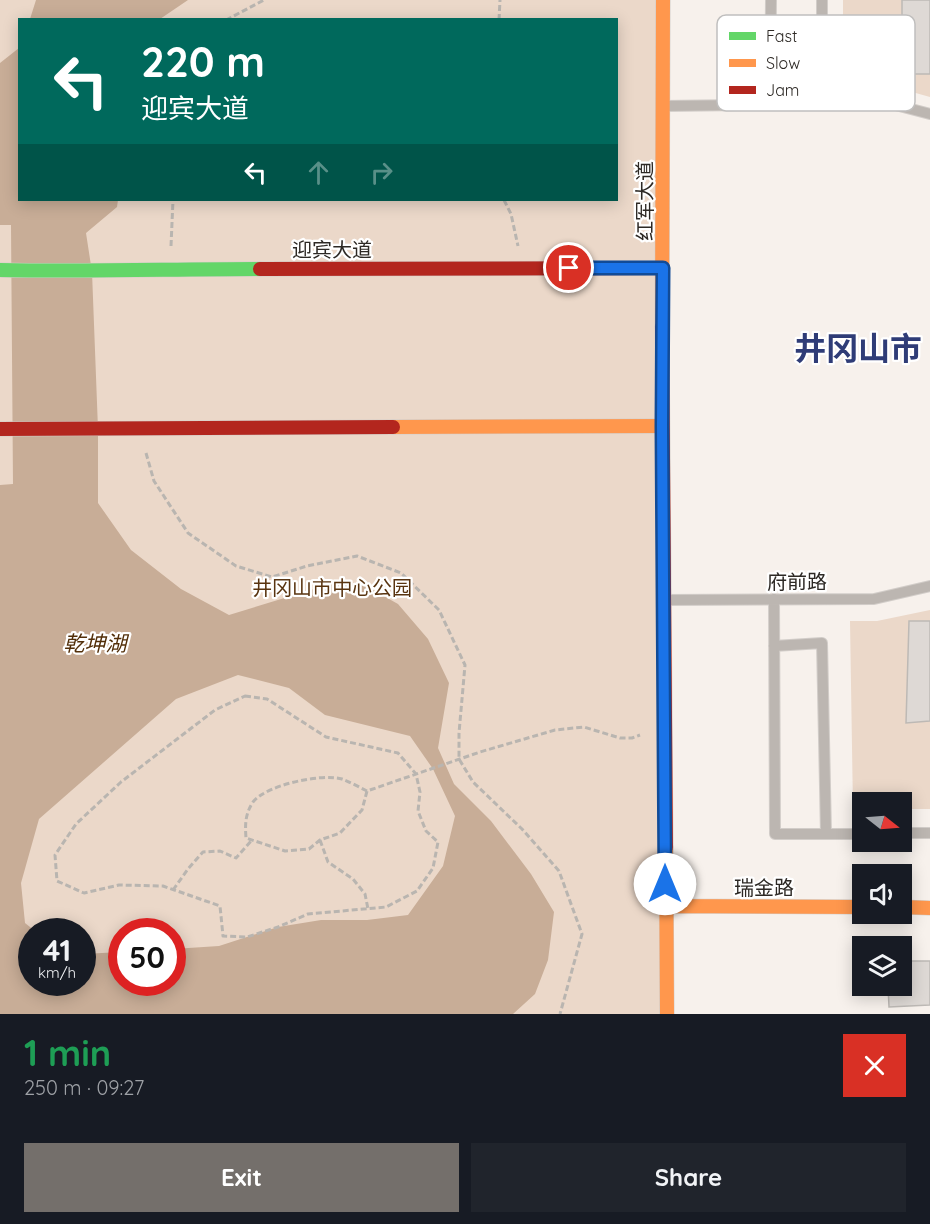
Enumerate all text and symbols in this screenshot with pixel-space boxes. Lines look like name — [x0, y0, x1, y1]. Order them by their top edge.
legend — [717, 15, 915, 111]
text: Fast — [766, 26, 797, 46]
text: 220 m — [141, 35, 265, 88]
icon: left — [42, 42, 120, 120]
text: Slow — [766, 53, 800, 73]
text: Jam — [766, 80, 799, 100]
text: 迎宾大道 — [141, 91, 249, 125]
icon: left — [239, 156, 272, 189]
icon: ahead — [302, 156, 335, 189]
icon: right — [365, 156, 398, 189]
street label: 红军大道 — [632, 161, 657, 241]
street label: 迎宾大道 — [292, 237, 372, 262]
pin — [543, 242, 594, 293]
icon: arrive — [552, 251, 585, 284]
district label: 井冈山市 — [794, 328, 922, 368]
street label: 府前路 — [767, 569, 827, 594]
park label: 井冈山市中心公园 — [252, 575, 412, 600]
water label: 乾坤湖 — [64, 630, 129, 656]
north arrow — [852, 792, 912, 852]
map controls — [852, 792, 912, 996]
position arrow — [633, 852, 697, 916]
button: sound — [852, 864, 912, 924]
street label: 瑞金路 — [734, 875, 794, 900]
speed limit sign: 50 — [108, 918, 186, 996]
text: 41 — [43, 931, 71, 969]
button: layers — [852, 936, 912, 996]
text: km/h — [38, 963, 76, 982]
text: 1 min — [24, 1030, 111, 1075]
button: close — [843, 1034, 906, 1097]
text: 250 m · 09:27 — [24, 1075, 144, 1100]
button: Exit — [24, 1143, 459, 1212]
button: Share — [471, 1143, 906, 1212]

